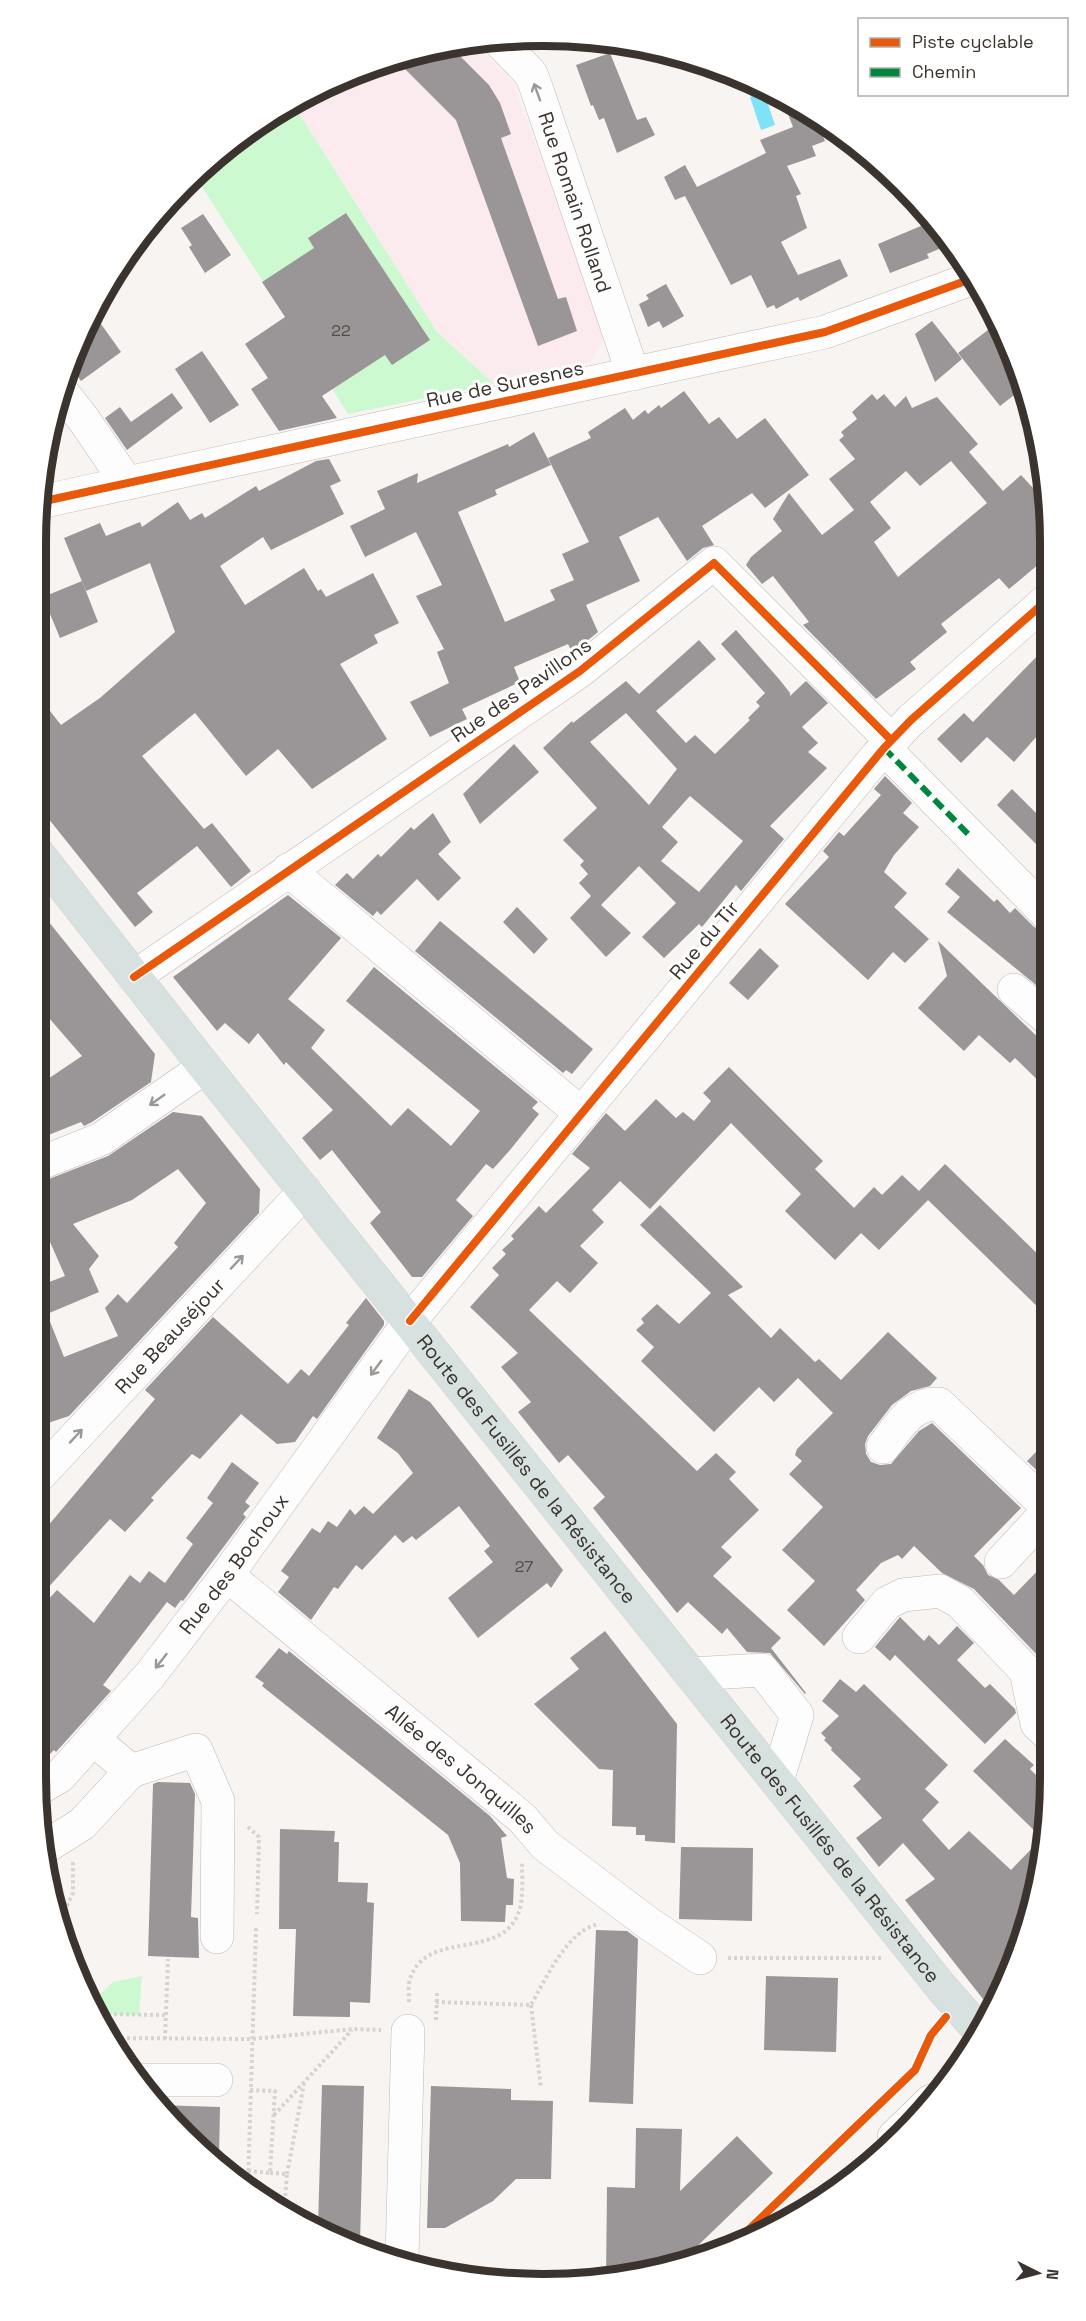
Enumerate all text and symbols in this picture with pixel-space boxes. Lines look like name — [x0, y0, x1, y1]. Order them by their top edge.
legend — [858, 18, 1068, 96]
text: Piste cyclable — [912, 30, 1034, 53]
text: Chemin — [912, 60, 976, 83]
one-way arrow — [531, 83, 542, 102]
street label: Rue Romain Rolland — [532, 108, 618, 296]
house number: 22 — [331, 320, 351, 341]
street label: Rue de Suresnes — [424, 355, 586, 413]
street label: Rue des Pavillons — [446, 632, 596, 748]
street label: Rue du Tir — [663, 895, 745, 985]
one-way arrow — [149, 1094, 165, 1106]
one-way arrow — [230, 1255, 244, 1270]
street label: Rue Beauséjour — [109, 1272, 230, 1399]
street label: Route des Fusillés de la Résistance — [411, 1329, 642, 1609]
one-way arrow — [370, 1360, 382, 1376]
one-way arrow — [69, 1429, 83, 1444]
street label: Rue des Bochoux — [173, 1488, 294, 1639]
house number: 27 — [515, 1556, 533, 1577]
one-way arrow — [155, 1652, 167, 1668]
street label: Allée des Jonquilles — [380, 1698, 543, 1839]
street label: Route des Fusillés de la Résistance — [715, 1708, 946, 1988]
north arrow — [1008, 2243, 1068, 2303]
text: N — [1041, 2268, 1063, 2281]

